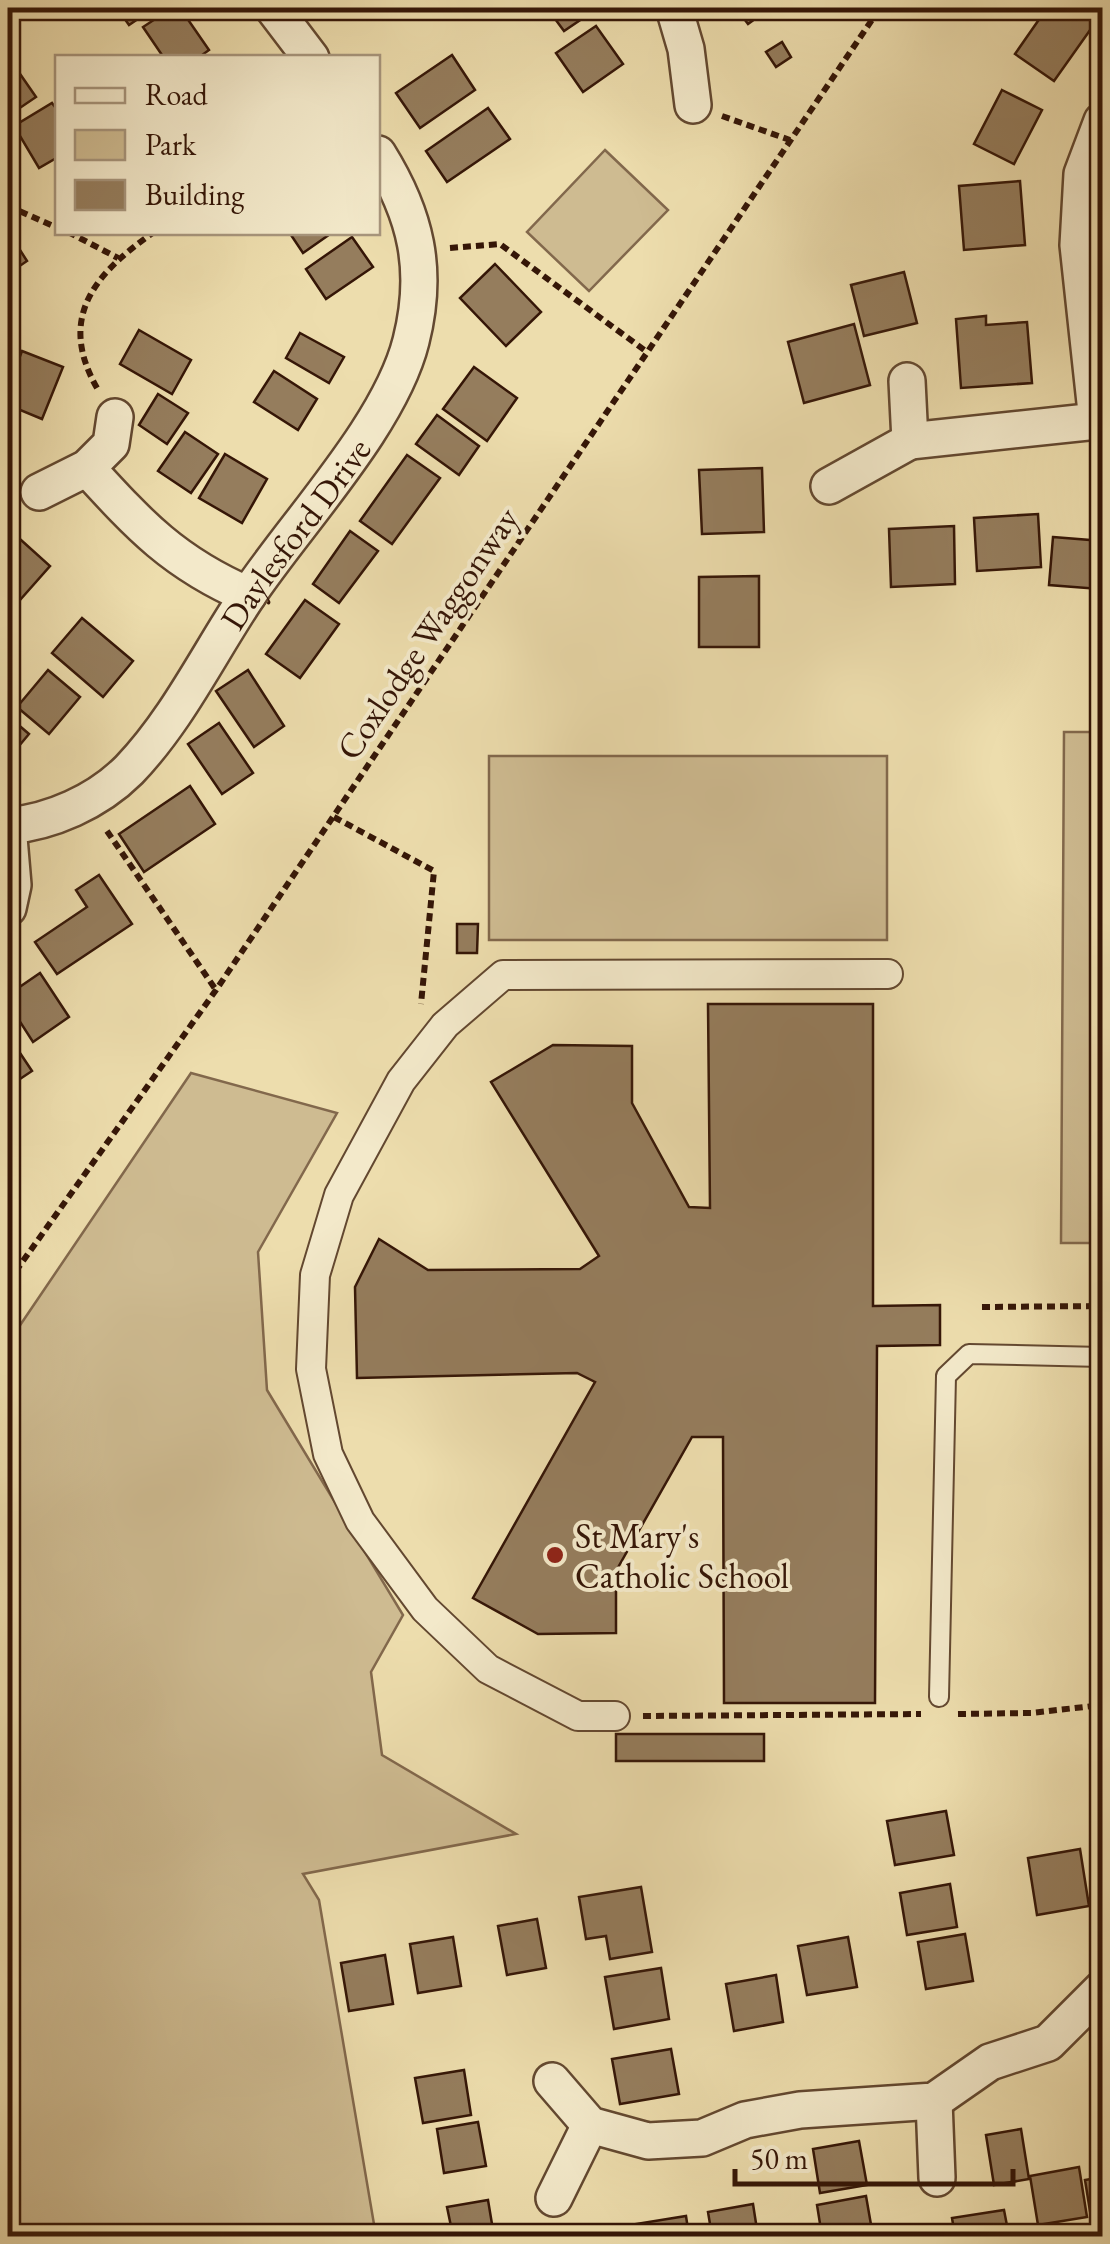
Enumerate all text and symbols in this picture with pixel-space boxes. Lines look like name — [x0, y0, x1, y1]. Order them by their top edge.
legend — [55, 55, 380, 235]
text: Road — [145, 75, 209, 114]
text: Park — [145, 125, 197, 164]
text: Building — [145, 175, 245, 214]
street label: Daylesford Drive — [209, 429, 380, 638]
street label: Coxlodge Waggonway — [326, 497, 529, 768]
place label: St Mary's Catholic School — [575, 1513, 789, 1598]
marker: St Mary's Catholic School — [544, 1544, 566, 1566]
scale bar — [735, 2124, 1012, 2186]
text: 50 m — [750, 2139, 808, 2178]

